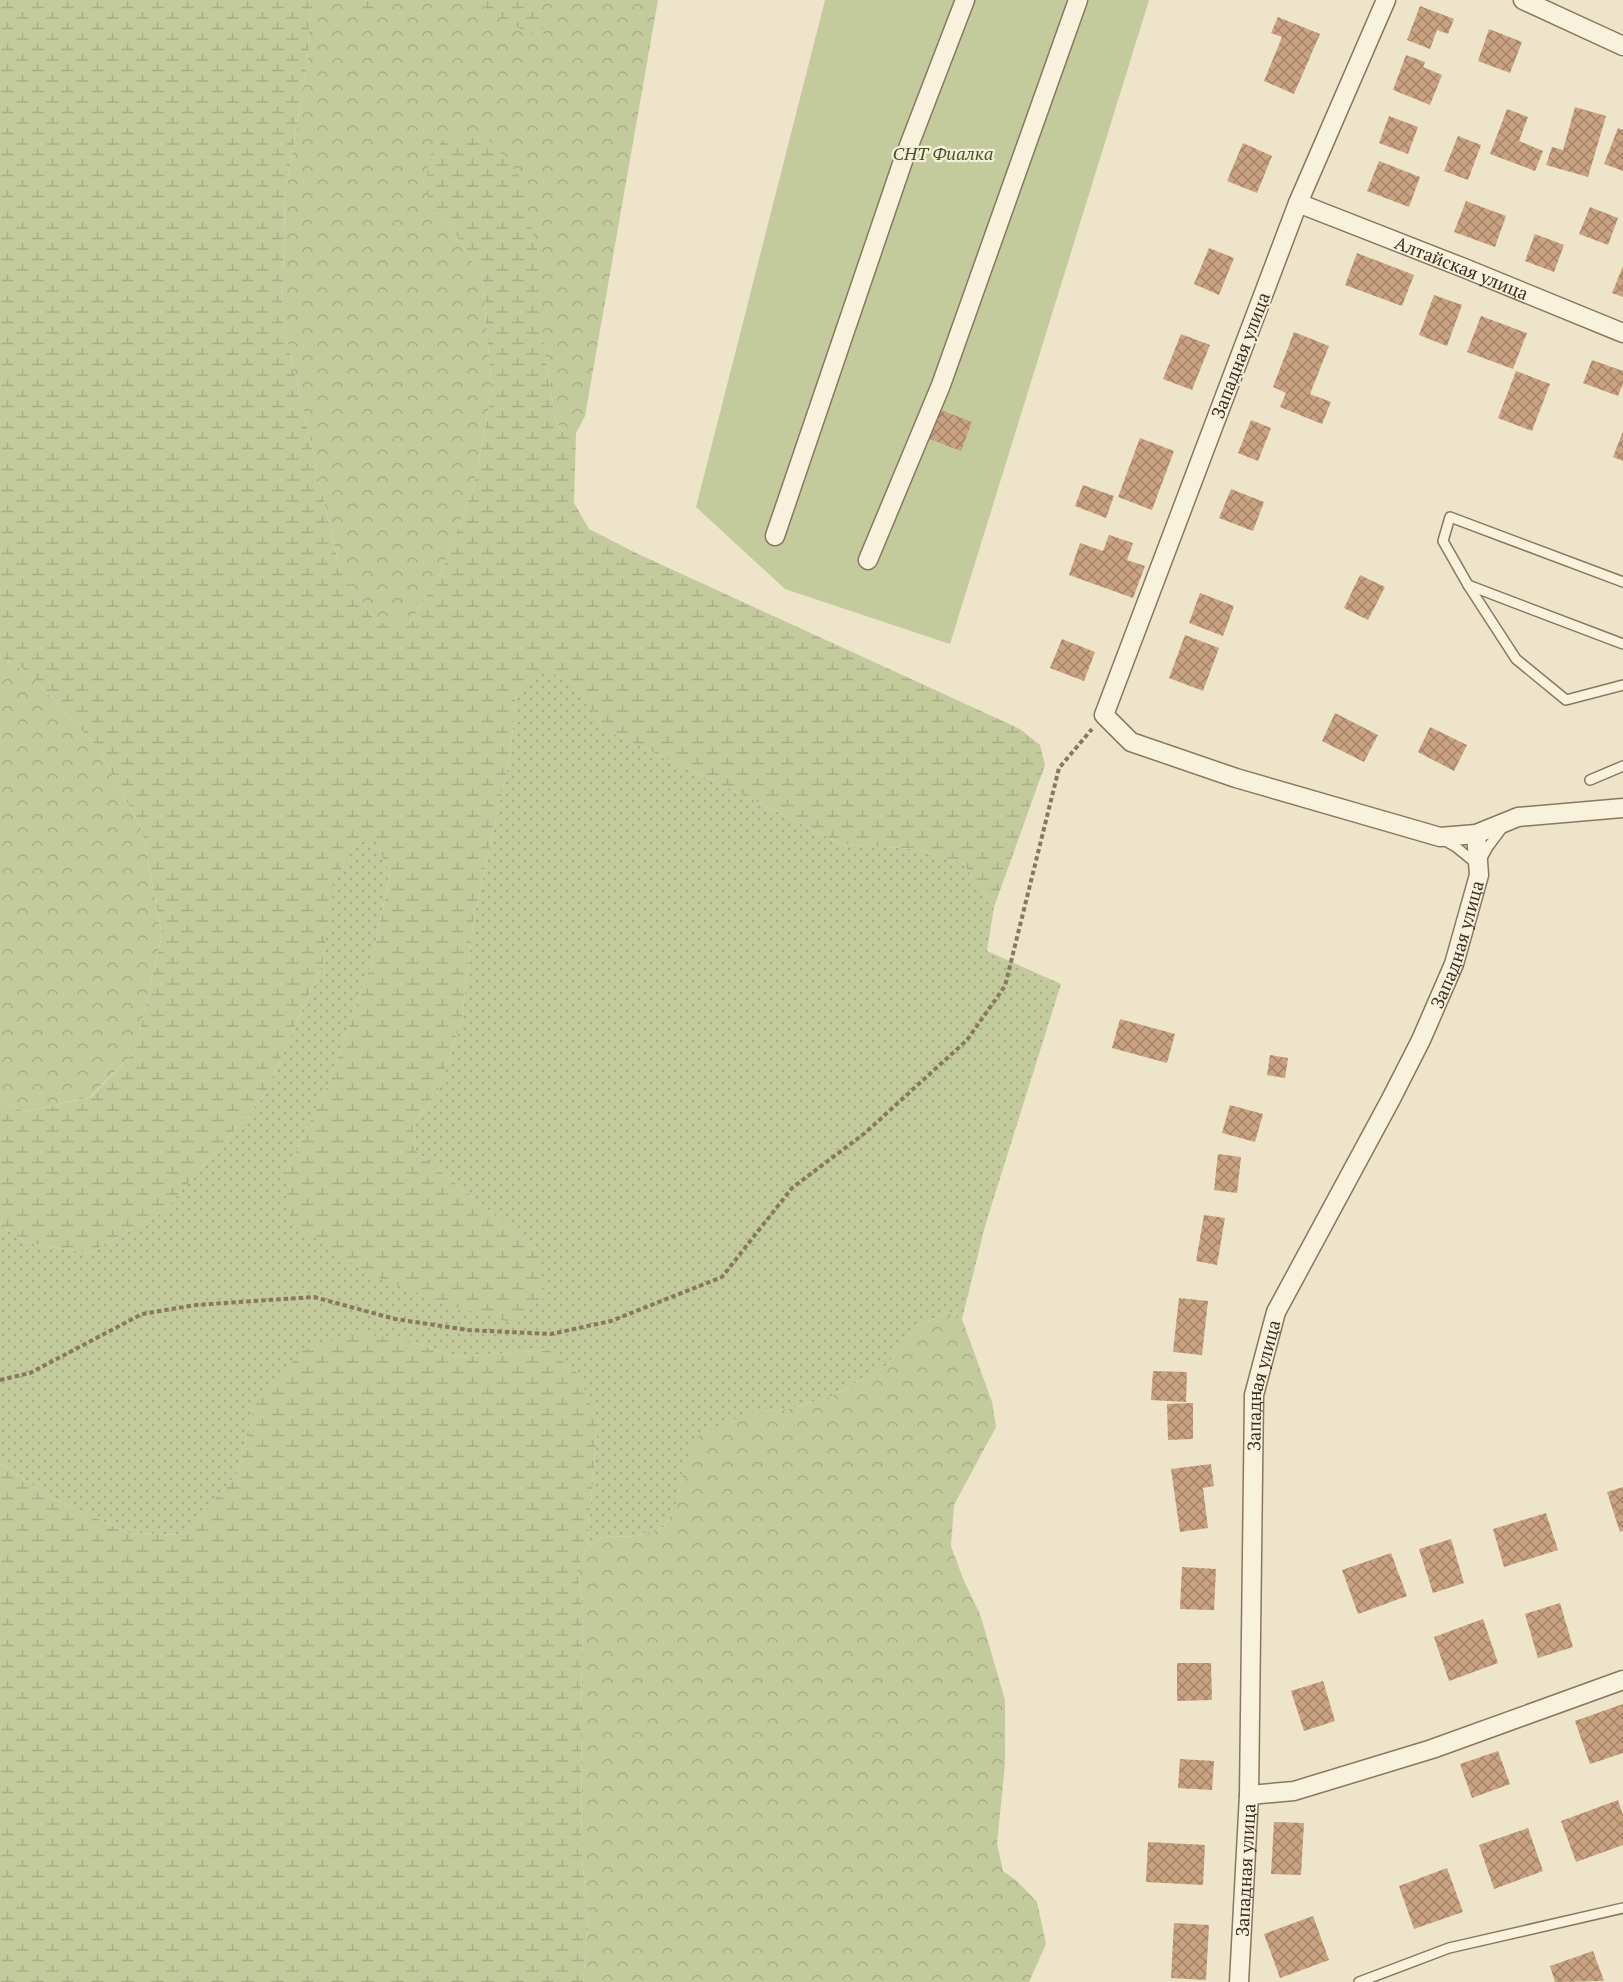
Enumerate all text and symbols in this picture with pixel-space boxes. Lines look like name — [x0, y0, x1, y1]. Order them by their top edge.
park label: СНТ Фиалка — [893, 141, 993, 165]
street label: Алтайская улица — [1391, 230, 1532, 305]
street label: Западная улица — [1205, 289, 1275, 421]
street label: Западная улица — [1424, 878, 1489, 1012]
street label: Западная улица — [1241, 1317, 1285, 1451]
street label: Западная улица — [1229, 1803, 1261, 1937]

